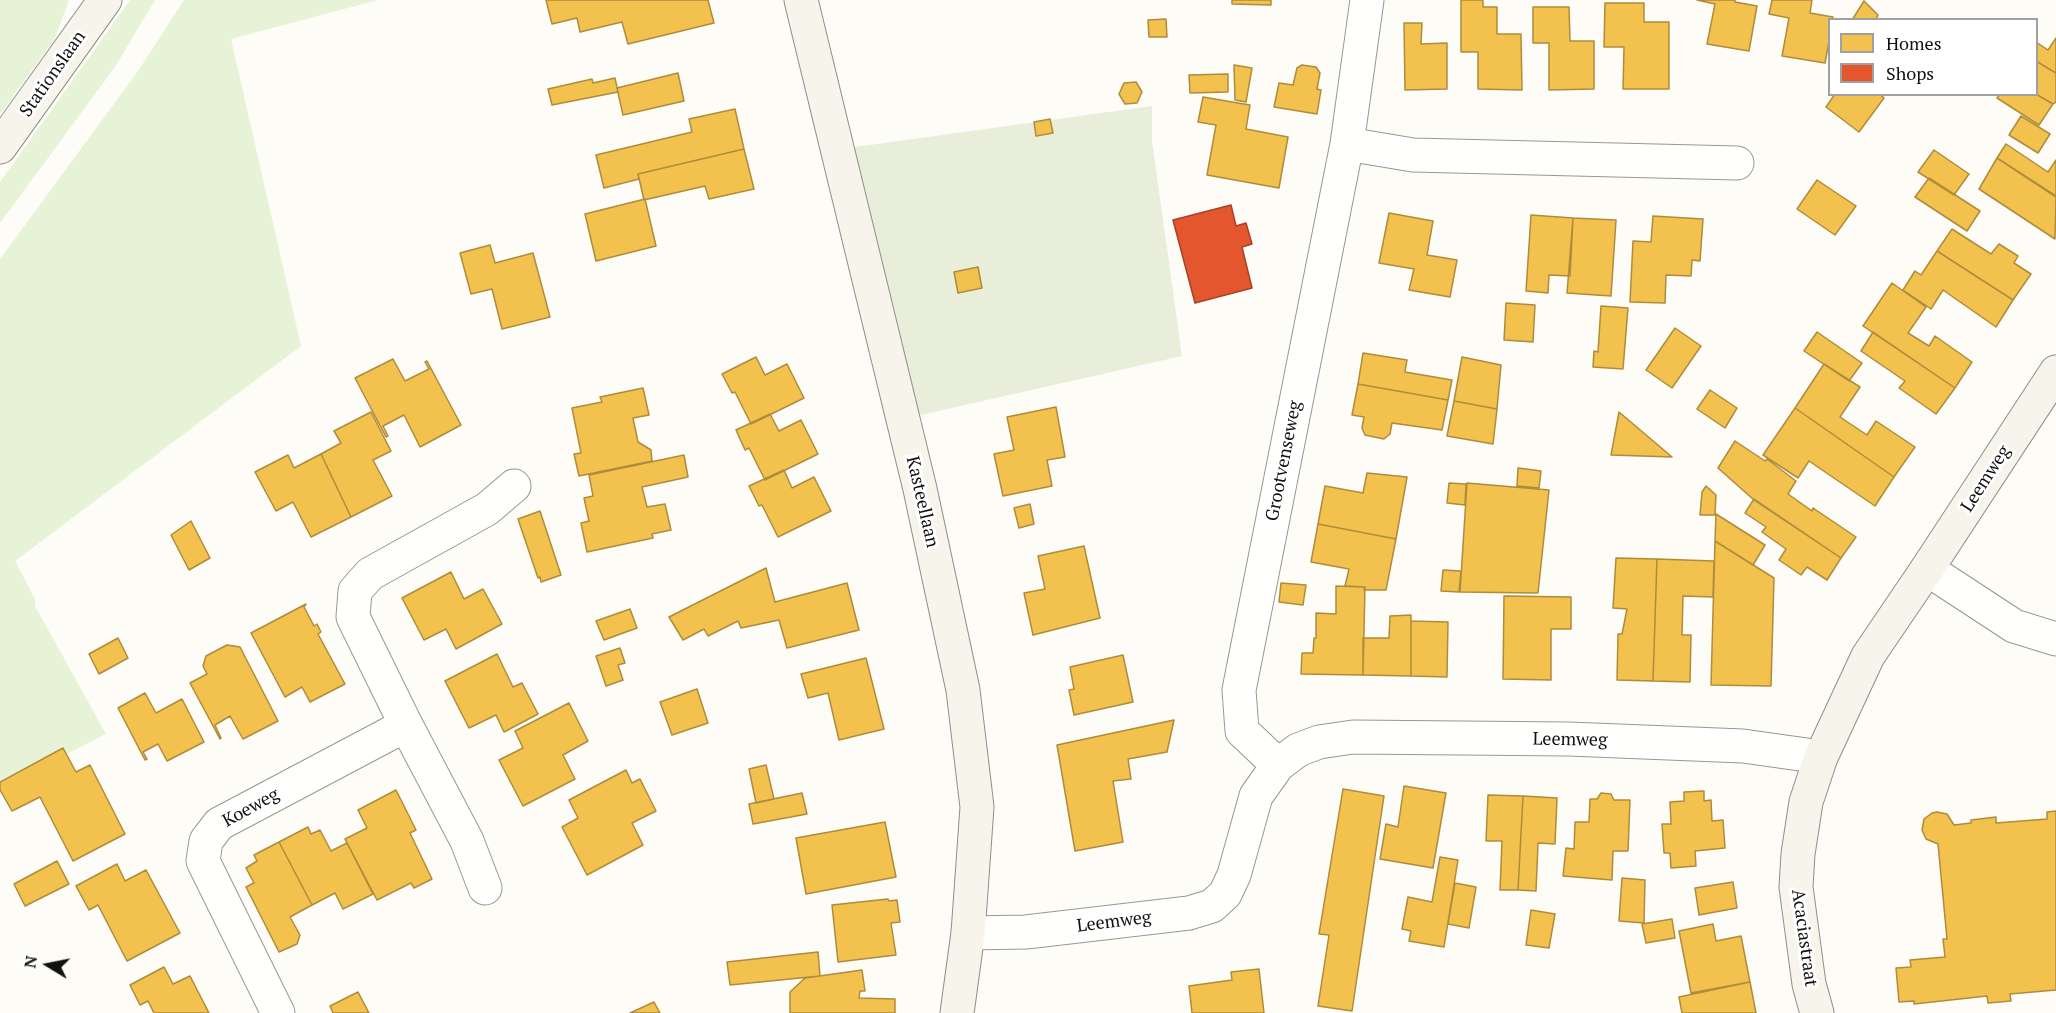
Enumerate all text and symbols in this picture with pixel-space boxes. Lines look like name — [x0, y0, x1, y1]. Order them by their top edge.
legend — [1828, 18, 2038, 96]
street label: Stationslaan — [15, 27, 91, 121]
text: Homes — [1886, 31, 1941, 55]
text: Shops — [1886, 61, 1934, 85]
street label: Grootvenseweg — [1262, 399, 1306, 523]
street label: Leemweg — [1957, 442, 2015, 516]
street label: Kasteellaan — [901, 454, 943, 550]
street label: Leemweg — [1532, 729, 1608, 751]
street label: Koeweg — [219, 784, 283, 832]
street label: Acaciastraat — [1786, 888, 1822, 988]
street label: Leemweg — [1075, 907, 1153, 937]
north arrow — [18, 935, 78, 995]
text: N — [18, 954, 42, 970]

